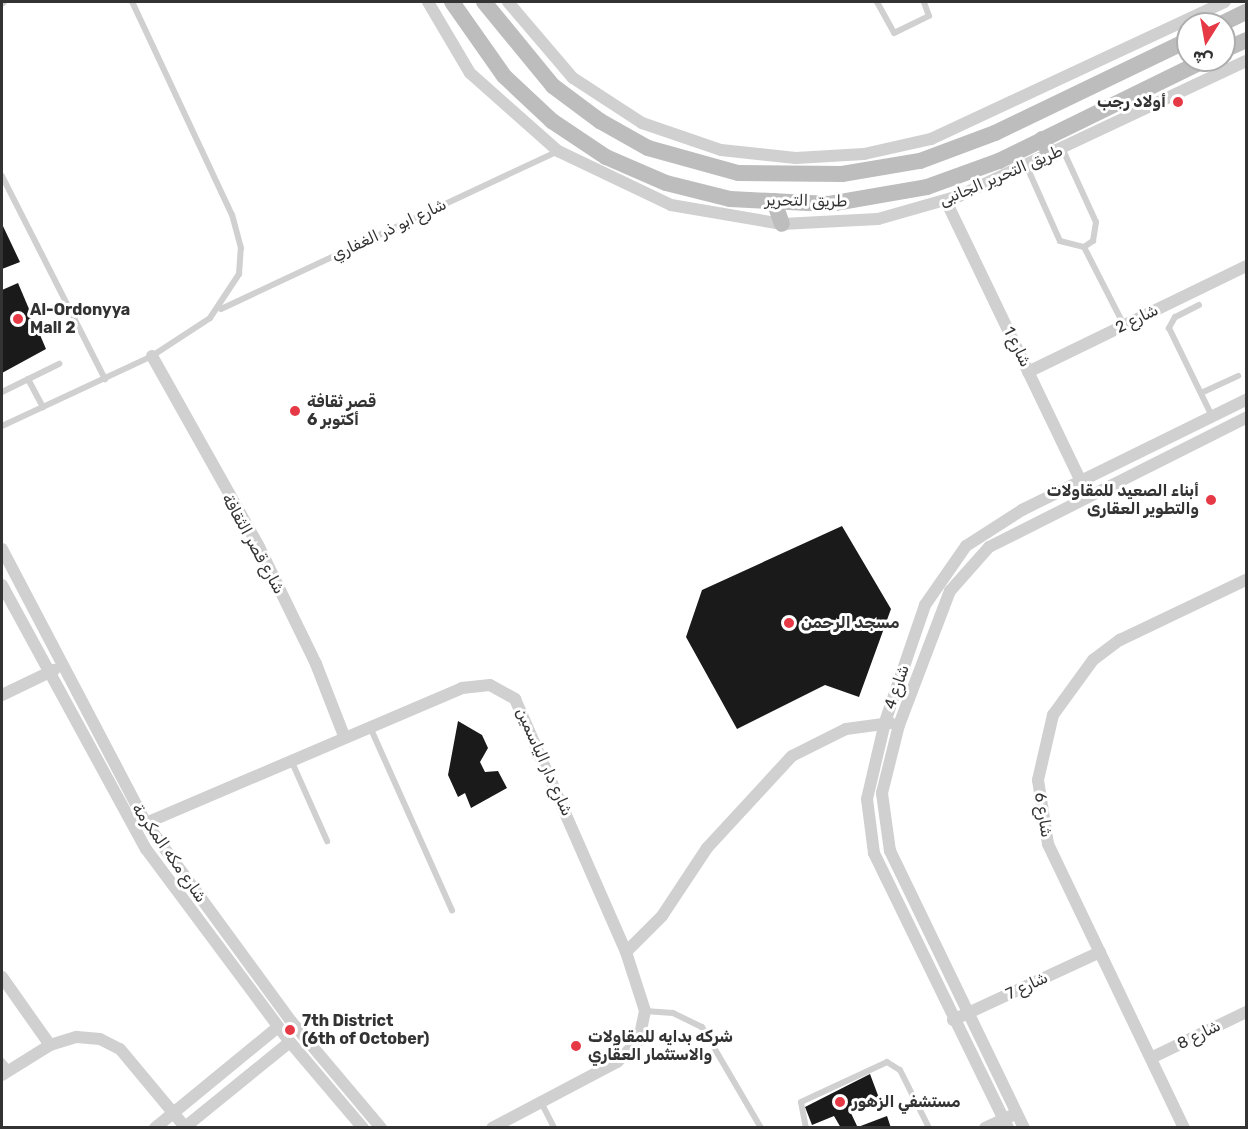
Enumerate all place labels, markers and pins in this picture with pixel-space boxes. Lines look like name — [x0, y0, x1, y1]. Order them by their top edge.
place label: أولاد رجب — [1097, 92, 1166, 112]
marker: أولاد رجب — [1171, 95, 1185, 109]
place label: Al-Ordonyya Mall 2 — [30, 300, 130, 338]
marker: Al-Ordonyya Mall 2 — [11, 312, 25, 326]
place label: قصر ثقافة 6 أكتوبر — [307, 392, 376, 430]
marker: قصر ثقافة 6 أكتوبر — [288, 404, 302, 418]
place label: أبناء الصعيد للمقاولات والتطوير العقارى — [1047, 481, 1199, 519]
marker: أبناء الصعيد للمقاولات والتطوير العقارى — [1204, 493, 1218, 507]
place label: مسجد الرحمن — [801, 613, 900, 633]
marker: مسجد الرحمن — [782, 616, 796, 630]
place label: 7th District (6th of October) — [302, 1011, 430, 1049]
marker: 7th District (6th of October) — [283, 1023, 297, 1037]
place label: شركه بدايه للمقاولات والاستثمار العقاري — [588, 1027, 733, 1065]
marker: شركه بدايه للمقاولات والاستثمار العقاري — [569, 1039, 583, 1053]
place label: مستشفي الزهور — [852, 1092, 960, 1112]
marker: مستشفي الزهور — [833, 1095, 847, 1109]

